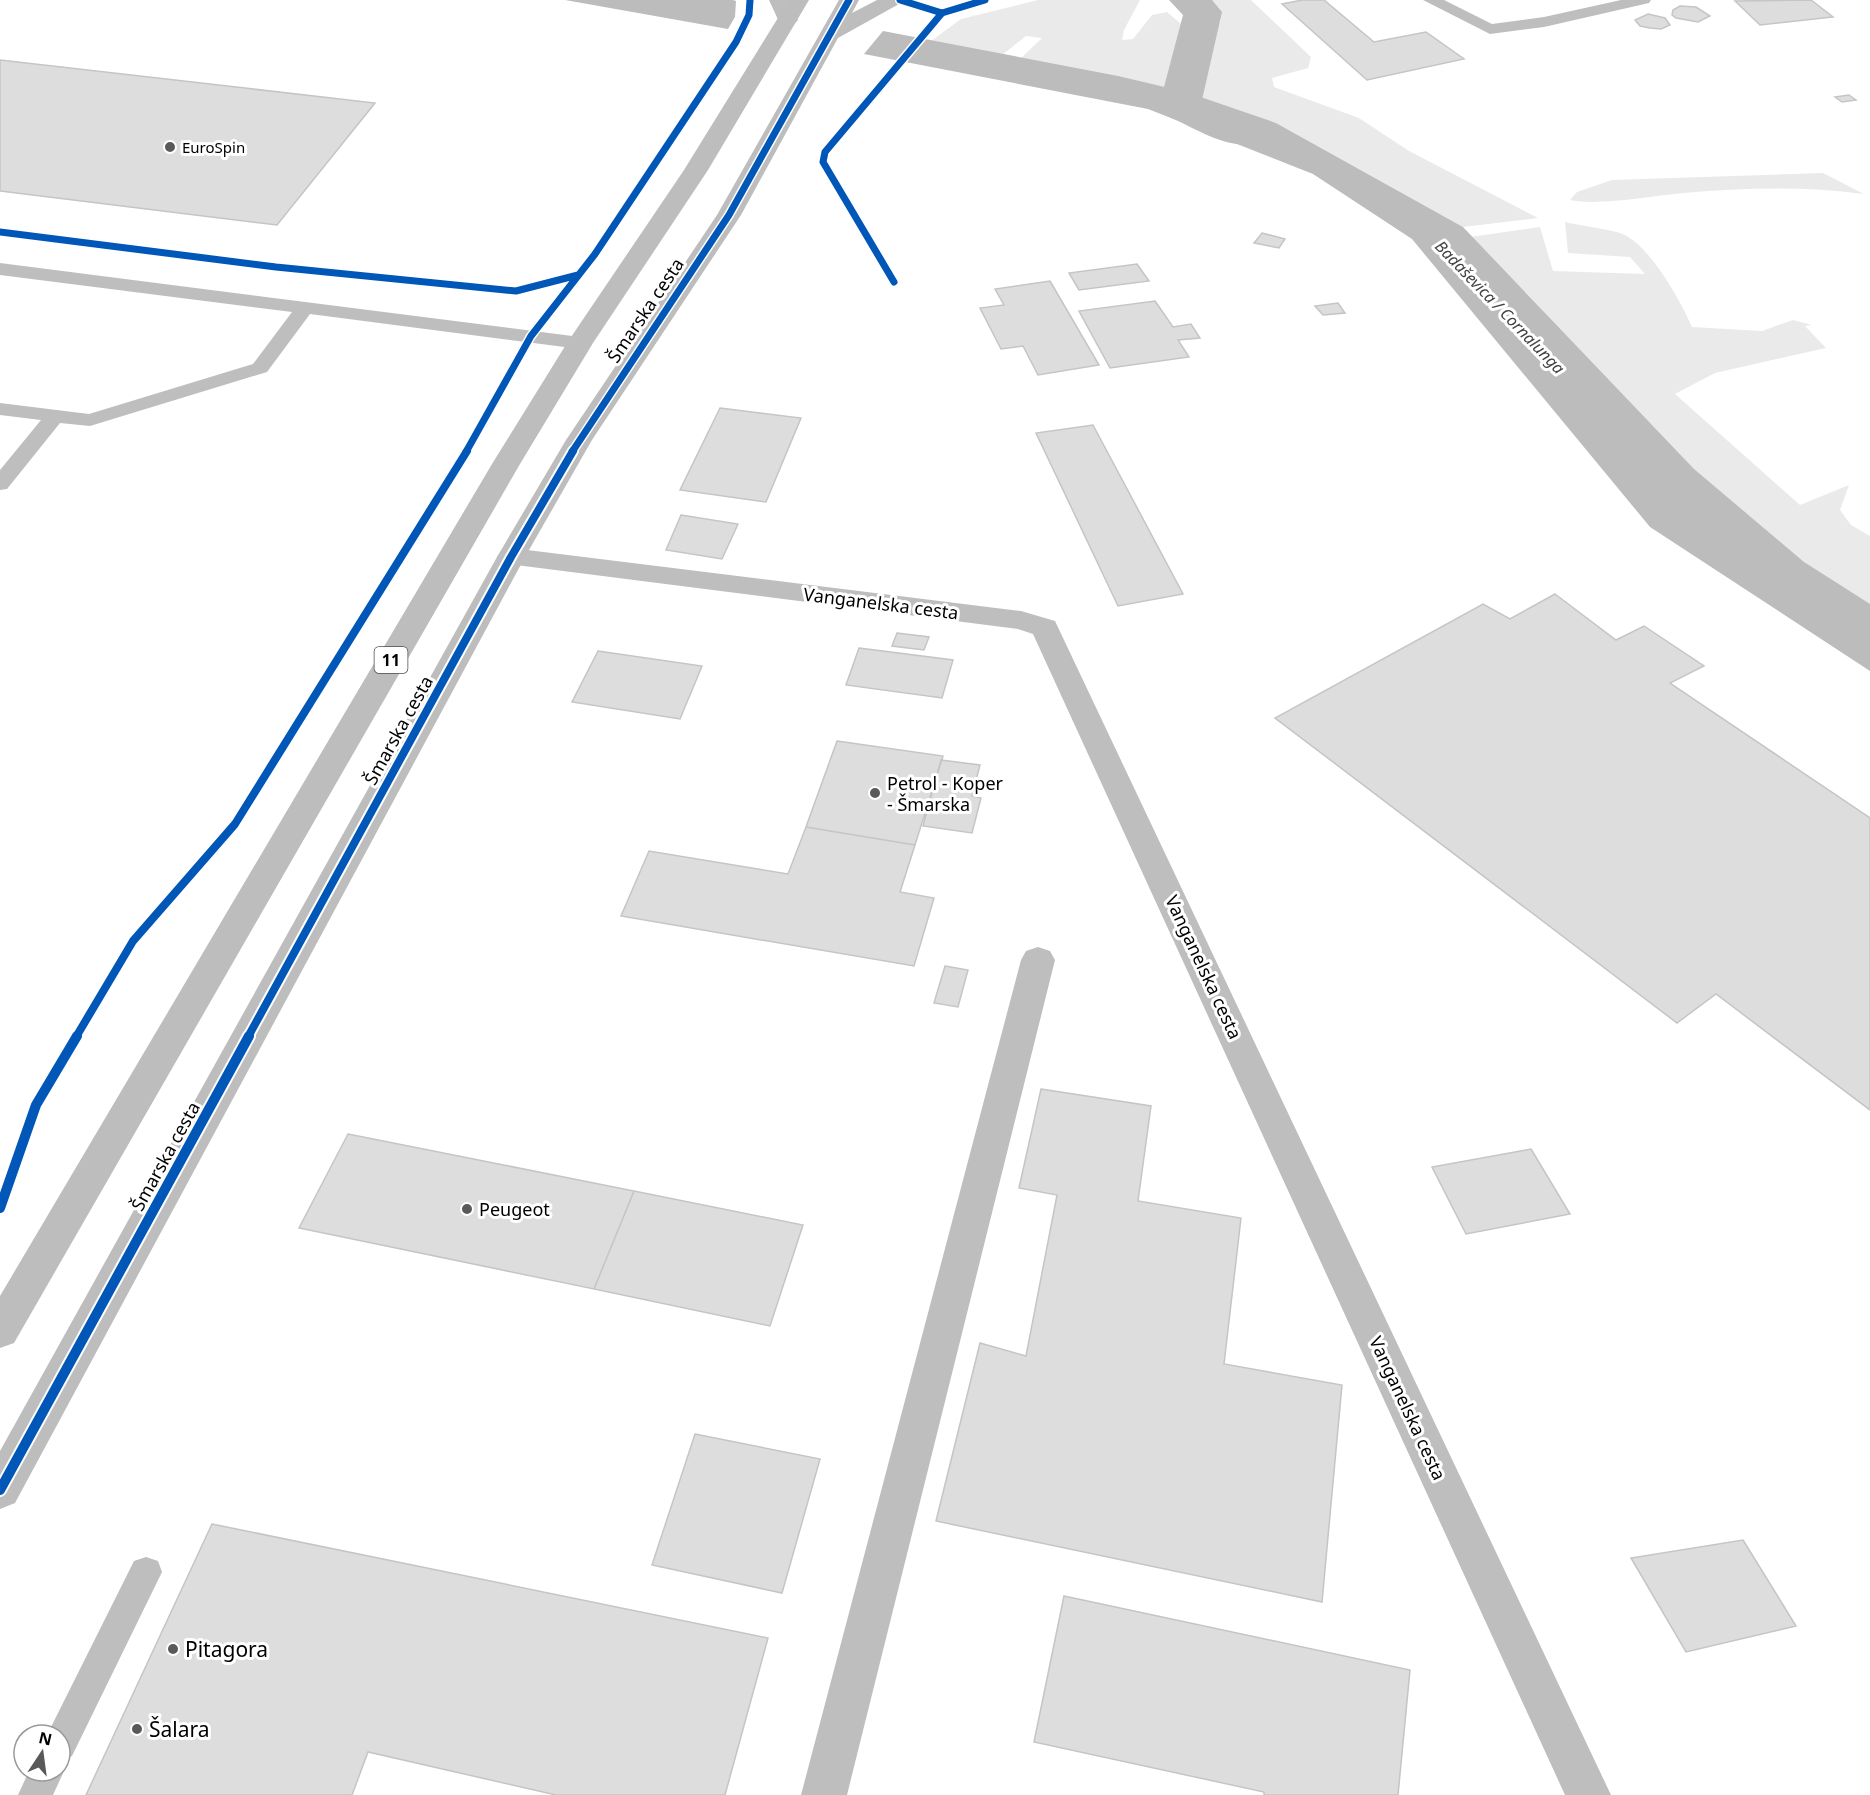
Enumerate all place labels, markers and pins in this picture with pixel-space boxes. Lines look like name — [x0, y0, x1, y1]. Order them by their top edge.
place label: EuroSpin — [182, 137, 245, 157]
marker: EuroSpin — [163, 140, 177, 154]
place label: Petrol - Koper - Šmarska — [887, 771, 1004, 816]
marker: Petrol - Koper - Šmarska — [868, 786, 882, 800]
place label: Peugeot — [479, 1197, 550, 1221]
marker: Peugeot — [460, 1202, 474, 1216]
place label: Pitagora — [185, 1635, 268, 1663]
marker: Pitagora — [166, 1642, 180, 1656]
place label: Šalara — [149, 1715, 210, 1743]
marker: Šalara — [130, 1722, 144, 1736]

